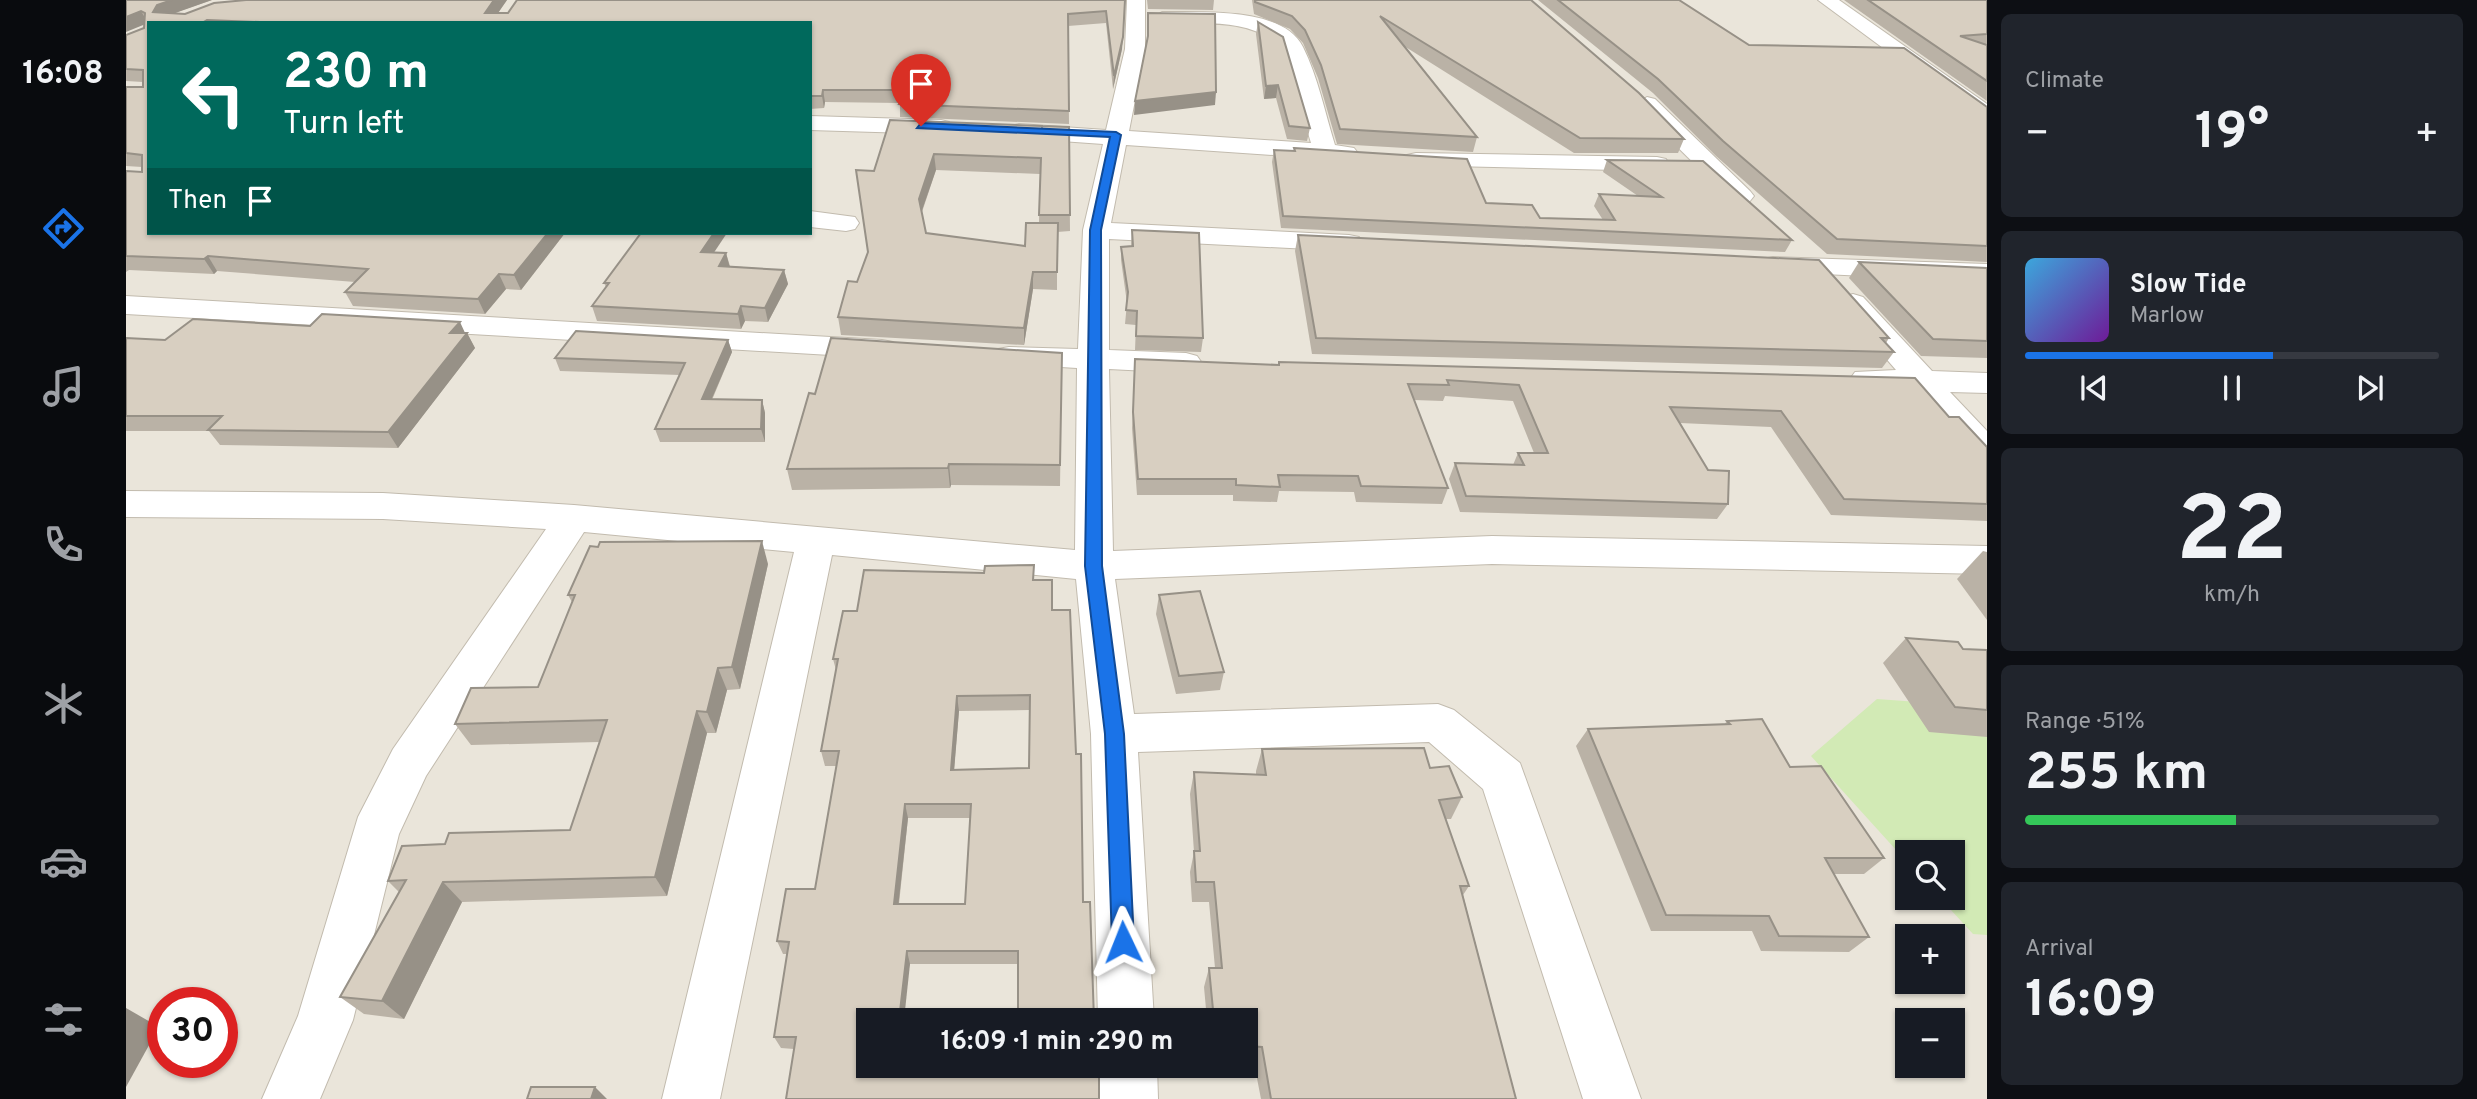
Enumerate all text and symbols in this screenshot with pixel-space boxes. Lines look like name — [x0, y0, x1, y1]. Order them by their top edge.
text: 230 m — [283, 44, 429, 106]
icon: left — [168, 49, 259, 140]
pin — [891, 54, 951, 126]
text: 16:08 — [22, 55, 104, 95]
icon: arrive — [902, 65, 940, 103]
text: Climate — [2025, 67, 2104, 96]
text: 19° — [2195, 101, 2269, 167]
text: Turn left — [283, 105, 404, 145]
text: − — [2025, 111, 2050, 160]
text: + — [2414, 111, 2439, 160]
icon: arrive — [241, 182, 279, 220]
text: Then — [168, 185, 227, 218]
icon: directions — [39, 204, 88, 253]
text: Slow Tide — [2130, 269, 2247, 302]
text: Marlow — [2130, 302, 2204, 331]
icon: music — [39, 362, 88, 411]
icon: previous — [2075, 369, 2113, 407]
icon: pause — [2213, 369, 2251, 407]
icon: next — [2351, 369, 2389, 407]
text: 22 — [2176, 478, 2288, 593]
icon: phone — [39, 520, 88, 569]
text: km/h — [2204, 581, 2260, 610]
icon: climate — [39, 679, 88, 728]
text: Range · 51% — [2025, 708, 2145, 737]
text: 255 km — [2025, 742, 2208, 808]
icon: car — [39, 837, 88, 886]
map controls — [1895, 840, 1965, 1078]
button: search — [1895, 840, 1965, 910]
position arrow — [1086, 905, 1160, 979]
button: + — [1895, 924, 1965, 994]
text: Arrival — [2025, 935, 2094, 964]
text: 16:09 — [2025, 969, 2157, 1035]
speed limit sign: 30 — [147, 987, 238, 1078]
icon: filters — [39, 995, 88, 1044]
button: − — [1895, 1008, 1965, 1078]
text: 16:09 · 1 min · 290 m — [941, 1026, 1173, 1059]

